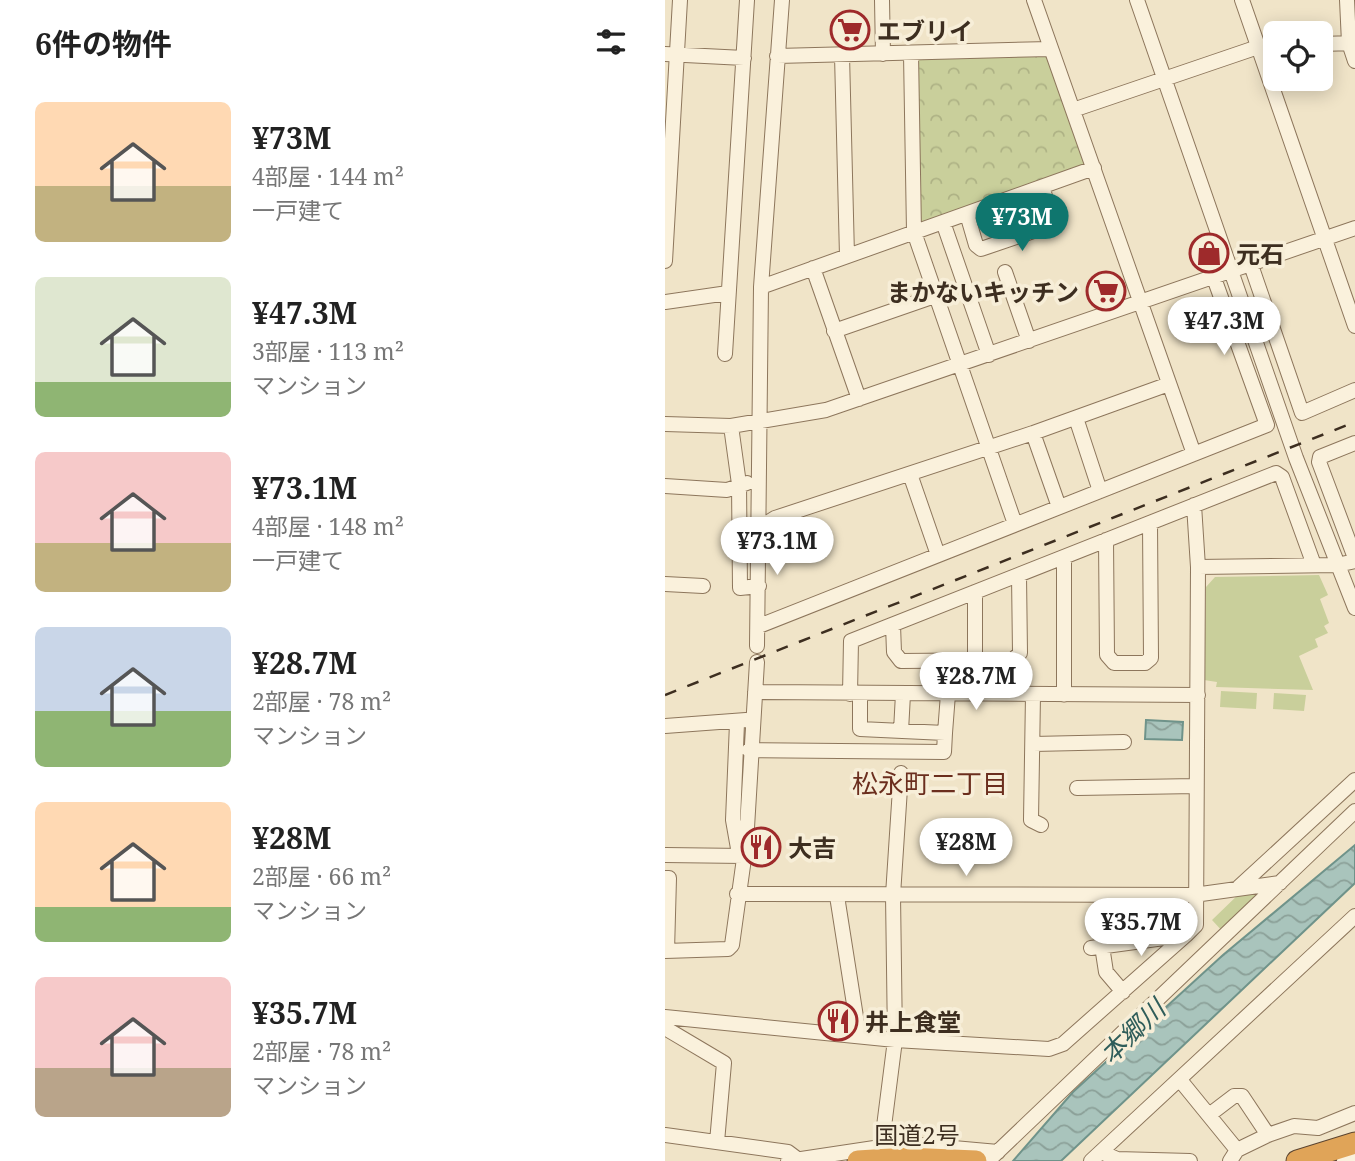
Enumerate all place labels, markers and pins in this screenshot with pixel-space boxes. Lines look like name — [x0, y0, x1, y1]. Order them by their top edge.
supermarket icon: エブリイ — [829, 9, 871, 51]
place label: エブリイ — [877, 14, 973, 47]
pin: ¥73M — [981, 194, 1063, 253]
shop icon: 元石 — [1188, 232, 1230, 274]
place label: 元石 — [1236, 237, 1284, 270]
supermarket icon: まかないキッチン — [1085, 270, 1127, 312]
place label: まかないキッチン — [887, 275, 1079, 308]
pin: ¥47.3M — [1167, 298, 1281, 357]
pin: ¥73.1M — [720, 518, 834, 577]
pin: ¥28.7M — [919, 652, 1033, 712]
pin: ¥28M — [925, 818, 1007, 878]
restaurant icon: 大吉 — [740, 826, 782, 868]
place label: 大吉 — [788, 831, 836, 864]
pin: ¥35.7M — [1084, 898, 1198, 958]
restaurant icon: 井上食堂 — [817, 1000, 859, 1042]
place label: 井上食堂 — [865, 1005, 961, 1038]

